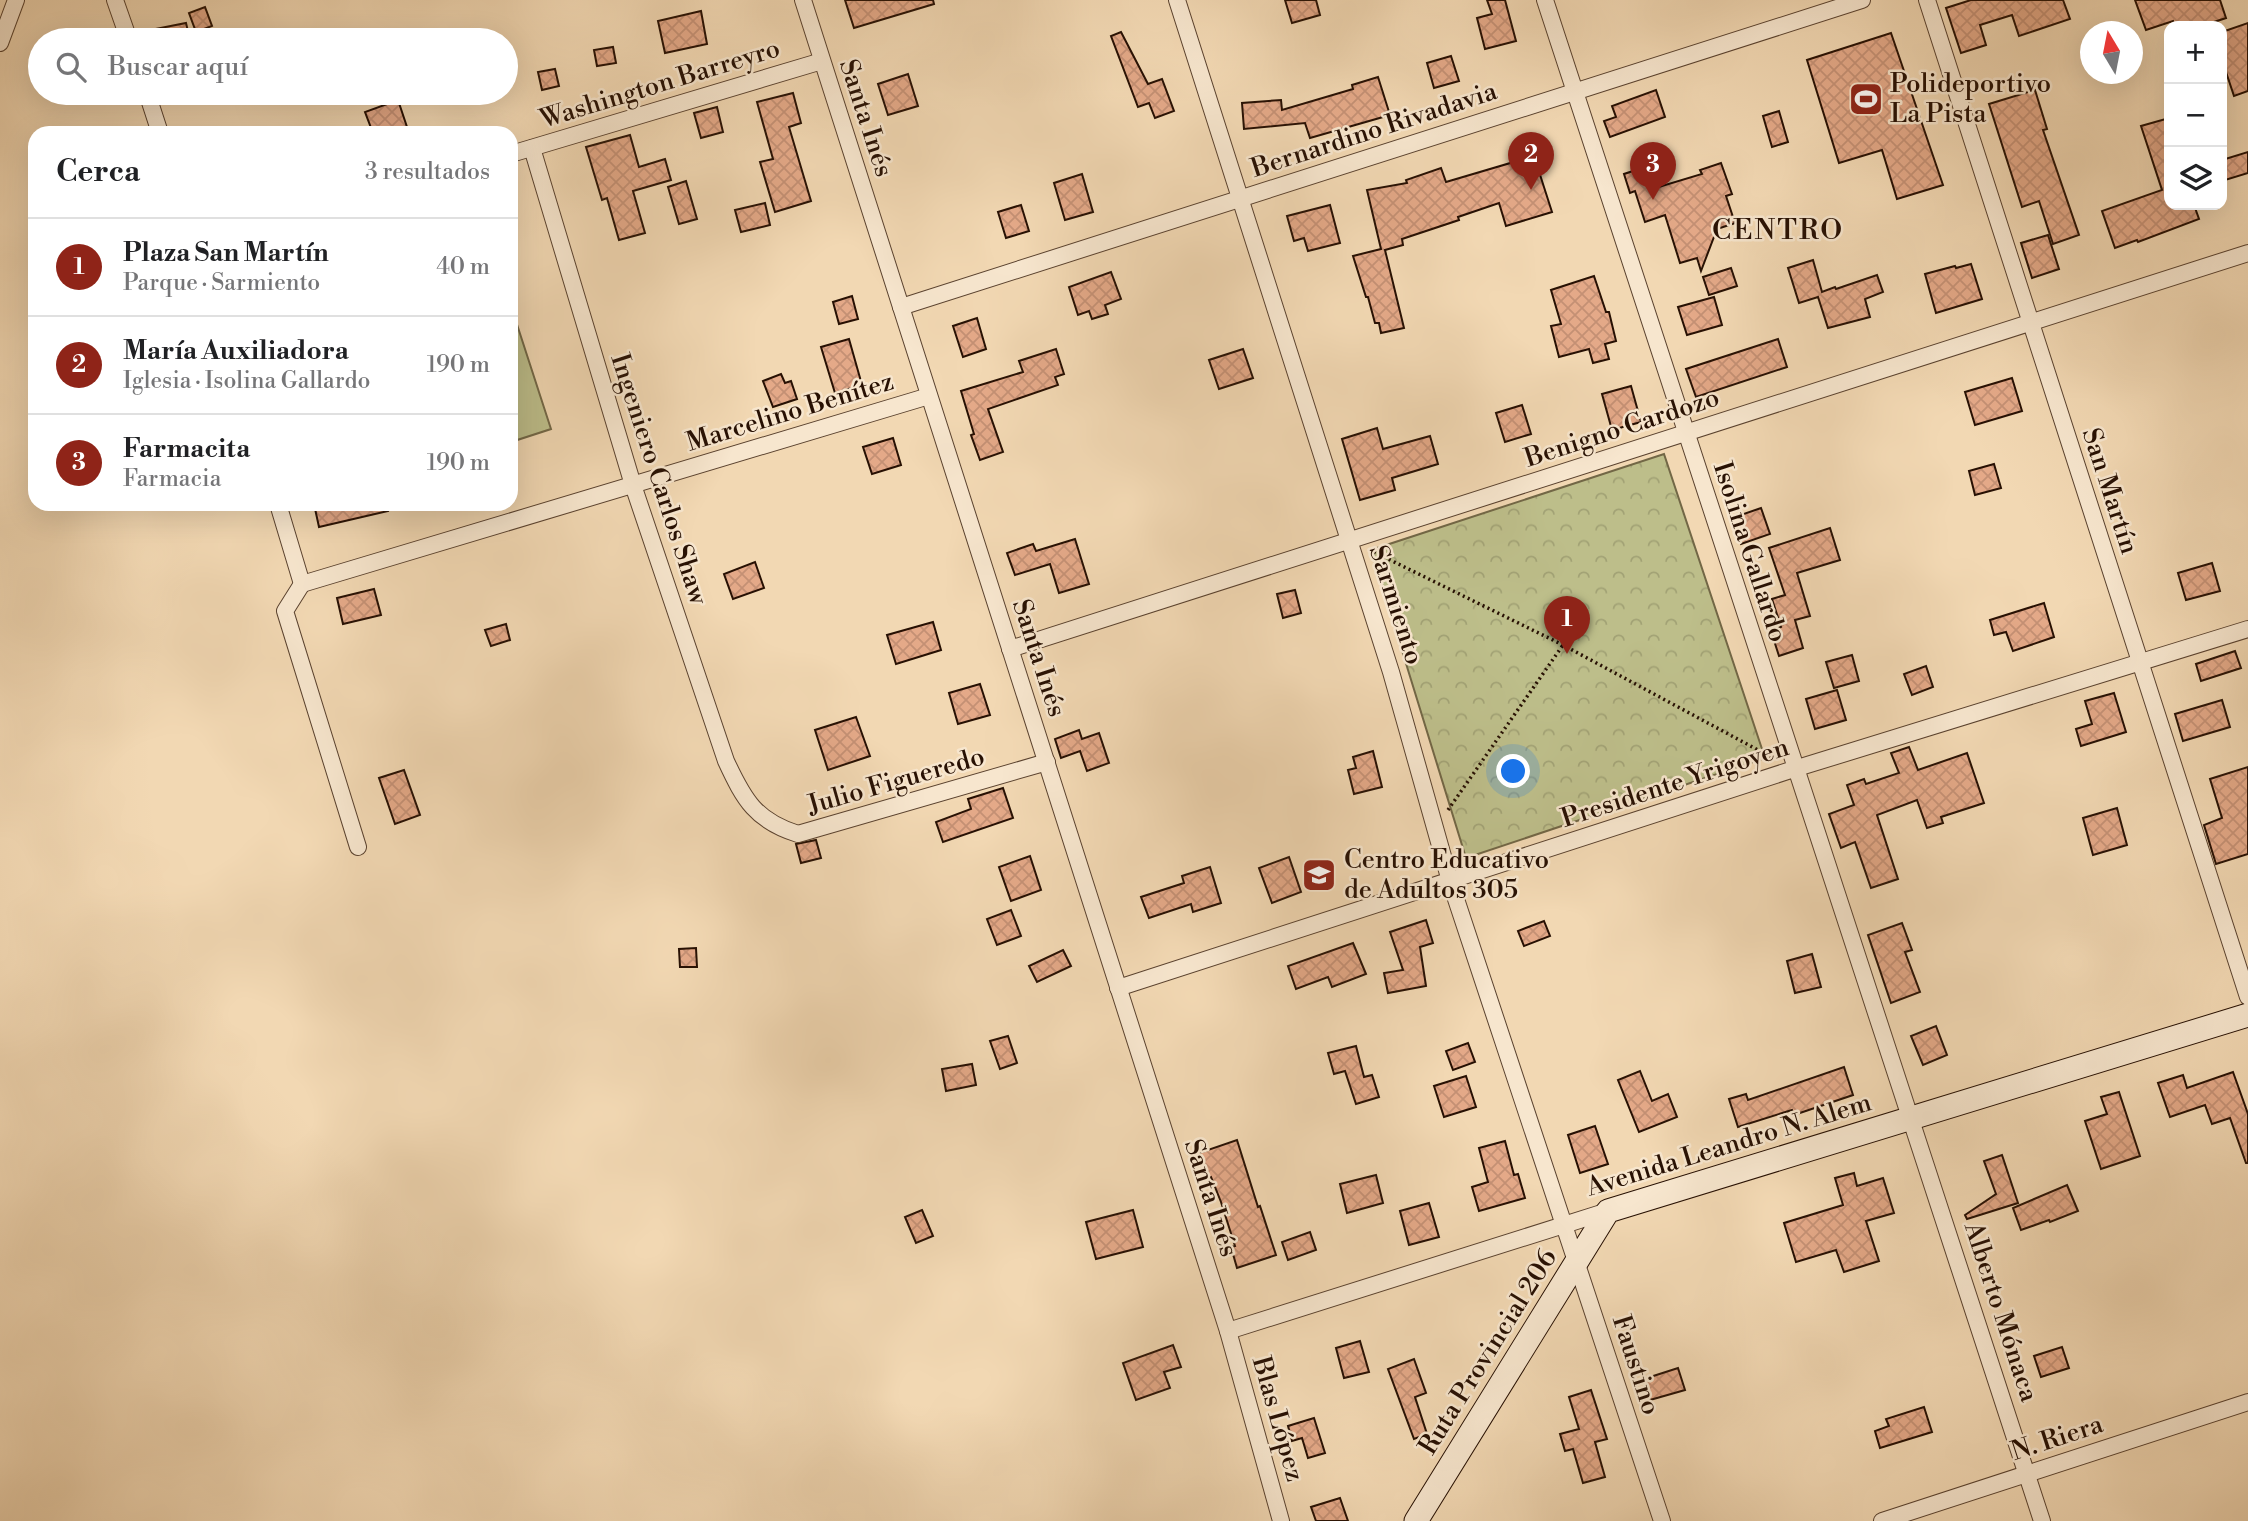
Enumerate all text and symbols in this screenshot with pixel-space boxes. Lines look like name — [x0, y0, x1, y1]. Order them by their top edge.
north arrow — [2080, 21, 2143, 84]
map controls — [2164, 21, 2227, 210]
button: + — [2164, 21, 2227, 84]
search box — [28, 28, 518, 105]
street label: Washington Barreyro — [535, 32, 784, 136]
icon: search — [52, 48, 90, 86]
text: Buscar aquí — [108, 51, 248, 83]
street label: Santa Inés — [832, 55, 900, 181]
place label: Polideportivo La Pista — [1890, 68, 2051, 130]
street label: Bernardino Rivadavia — [1246, 75, 1502, 185]
sports icon: Polideportivo La Pista — [1847, 80, 1885, 118]
button: − — [2164, 84, 2227, 147]
pin: 2 — [1508, 132, 1554, 190]
pin: 3 — [1630, 142, 1676, 200]
button: layers — [2164, 147, 2227, 210]
text: Cerca — [56, 153, 140, 191]
text: 3 resultados — [365, 158, 490, 186]
district label: CENTRO — [1712, 213, 1844, 248]
text: Plaza San Martín — [123, 237, 329, 269]
text: 1 — [73, 253, 85, 281]
text: 40 m — [436, 253, 490, 281]
text: Parque · Sarmiento — [123, 269, 320, 297]
text: María Auxiliadora — [123, 335, 349, 367]
street label: Ingeniero Carlos Shaw — [603, 349, 715, 610]
text: 2 — [72, 351, 86, 379]
text: 190 m — [427, 351, 490, 379]
street label: Marcelino Benítez — [683, 365, 897, 459]
text: Iglesia · Isolina Gallardo — [123, 367, 370, 395]
street label: Benigno Cardozo — [1520, 381, 1723, 475]
street label: San Martín — [2075, 424, 2145, 558]
text: Farmacita — [123, 433, 250, 465]
text: 3 — [72, 449, 86, 477]
text: 190 m — [427, 449, 490, 477]
street label: Isolina Gallardo — [1706, 458, 1794, 646]
text: Farmacia — [123, 465, 221, 493]
street label: Sarmiento — [1362, 541, 1430, 669]
street label: Santa Inés — [1005, 595, 1073, 721]
pin: 1 — [1544, 596, 1590, 654]
street label: Presidente Yrigoyen — [1557, 731, 1793, 835]
street label: Julio Figueredo — [803, 740, 988, 822]
your location — [1496, 754, 1530, 788]
place label: Centro Educativo de Adultos 305 — [1344, 844, 1549, 906]
school or university icon: Centro Educativo de Adultos 305 — [1300, 856, 1338, 894]
street label: Avenida Leandro N. Alem — [1582, 1086, 1876, 1204]
street label: Santa Inés — [1177, 1135, 1245, 1261]
street label: Alberto Mónaca — [1957, 1217, 2045, 1407]
street label: Ruta Provincial 206 — [1412, 1243, 1564, 1461]
street label: Faustino — [1605, 1311, 1667, 1419]
street label: Blas López — [1245, 1352, 1311, 1485]
street label: N. Riera — [2007, 1408, 2108, 1468]

